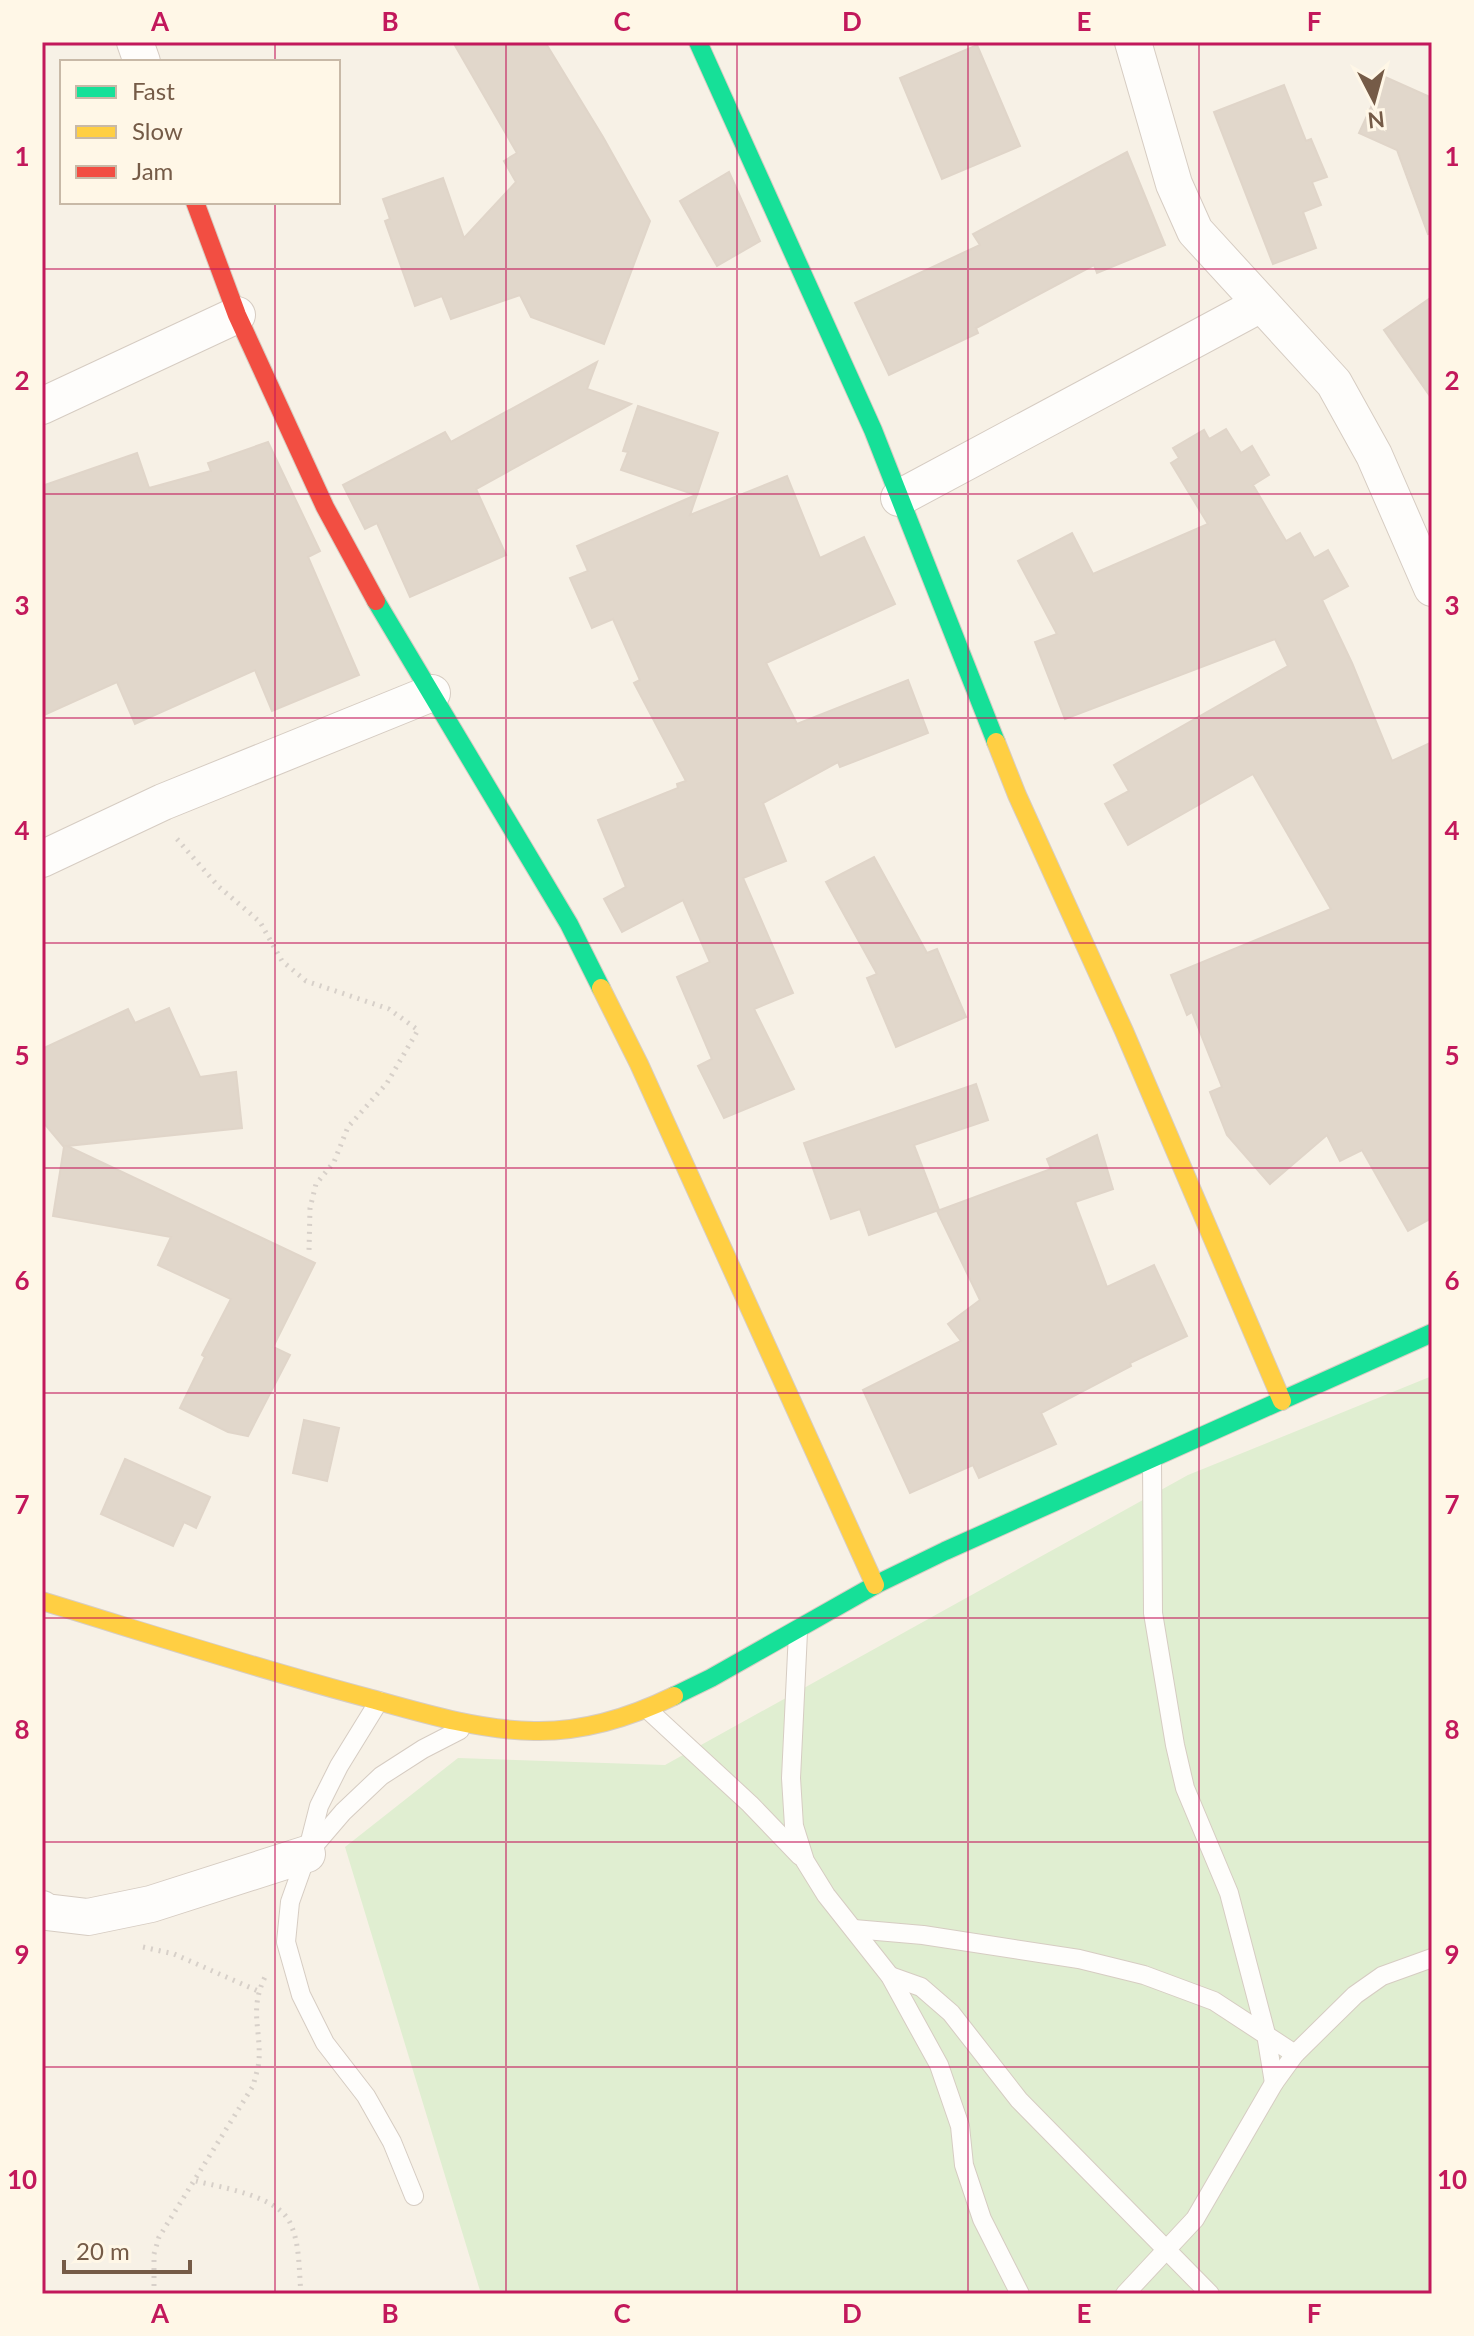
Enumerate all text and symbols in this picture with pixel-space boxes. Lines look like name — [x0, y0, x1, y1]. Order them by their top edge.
text: A — [150, 5, 170, 37]
text: B — [381, 5, 399, 37]
text: C — [613, 5, 631, 37]
text: D — [842, 5, 862, 37]
text: E — [1077, 5, 1091, 37]
text: F — [1307, 5, 1321, 37]
legend — [60, 60, 340, 204]
north arrow — [1334, 60, 1414, 140]
text: Fast — [132, 76, 175, 105]
text: N — [1366, 106, 1386, 135]
text: Slow — [132, 116, 183, 145]
text: 1 — [14, 140, 30, 172]
text: 1 — [1444, 140, 1460, 172]
text: Jam — [132, 156, 173, 185]
text: 2 — [14, 364, 30, 396]
text: 2 — [1444, 364, 1460, 396]
text: 3 — [14, 589, 30, 621]
text: 3 — [1444, 589, 1460, 621]
text: 4 — [14, 814, 30, 846]
text: 4 — [1444, 814, 1460, 846]
text: 5 — [14, 1039, 30, 1071]
text: 5 — [1444, 1039, 1460, 1071]
text: 6 — [14, 1264, 30, 1296]
text: 6 — [1444, 1264, 1460, 1296]
text: 7 — [14, 1488, 30, 1520]
text: 7 — [1444, 1488, 1460, 1520]
text: 8 — [14, 1713, 30, 1745]
text: 8 — [1444, 1713, 1460, 1745]
text: 9 — [14, 1938, 30, 1970]
text: 9 — [1444, 1938, 1460, 1970]
text: 10 — [7, 2163, 37, 2195]
text: 10 — [1437, 2163, 1467, 2195]
scale bar — [64, 2224, 190, 2274]
text: 20 m — [76, 2236, 130, 2265]
text: A — [150, 2297, 170, 2329]
text: B — [381, 2297, 399, 2329]
text: C — [613, 2297, 631, 2329]
text: D — [842, 2297, 862, 2329]
text: E — [1077, 2297, 1091, 2329]
text: F — [1307, 2297, 1321, 2329]

